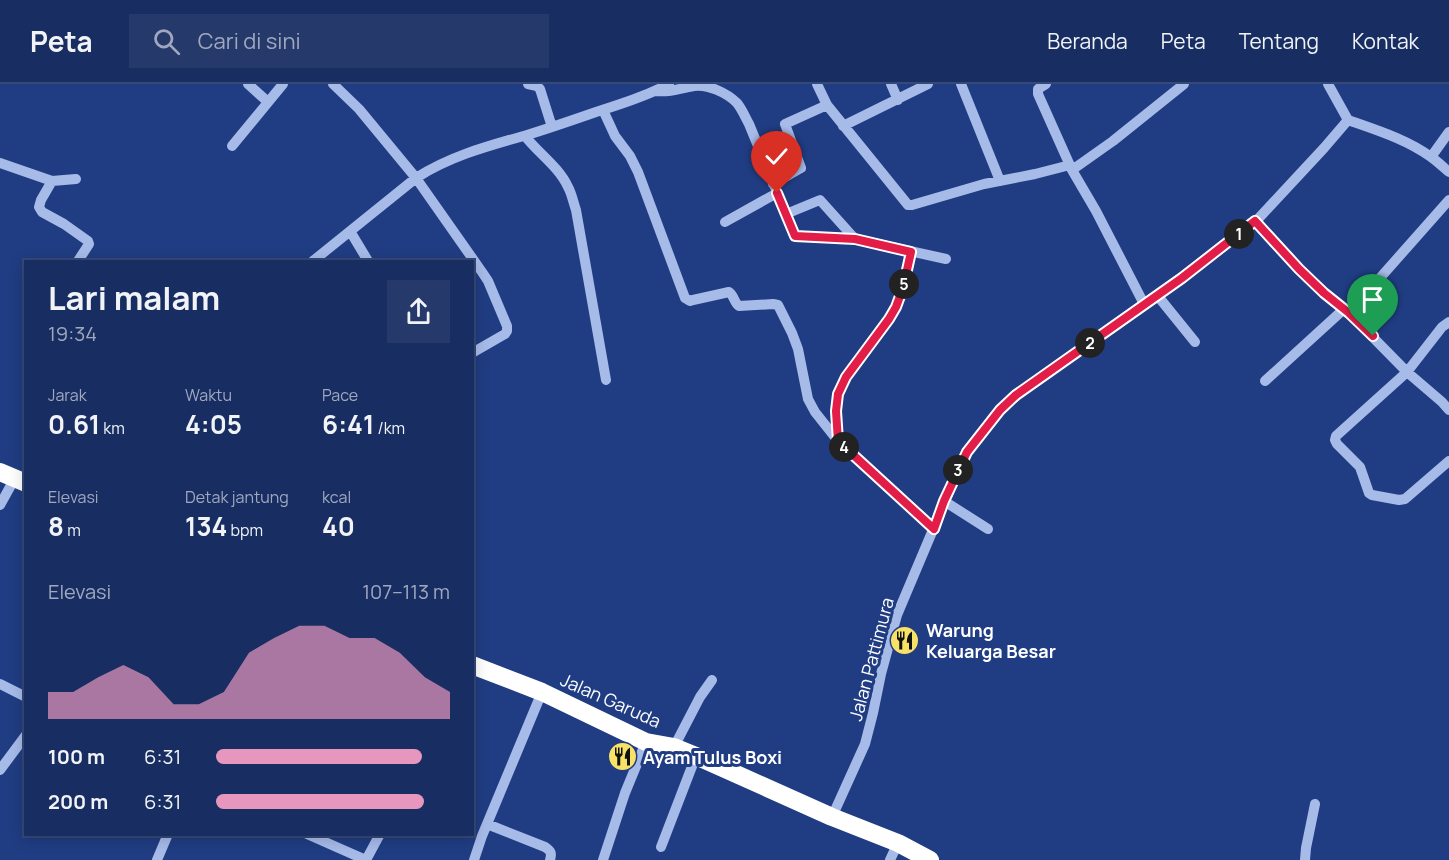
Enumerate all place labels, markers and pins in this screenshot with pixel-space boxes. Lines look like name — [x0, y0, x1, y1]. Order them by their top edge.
pin — [751, 131, 802, 193]
pin: 1 — [1224, 219, 1254, 249]
pin: 5 — [889, 269, 919, 299]
pin — [1347, 274, 1398, 336]
pin: 2 — [1075, 328, 1105, 358]
pin: 4 — [829, 432, 859, 462]
pin: 3 — [943, 455, 973, 485]
place label: Warung Keluarga Besar — [926, 618, 1056, 663]
restaurant icon: Warung Keluarga Besar — [889, 624, 921, 656]
restaurant icon: Ayam Tulus Boxi — [606, 741, 638, 773]
place label: Ayam Tulus Boxi — [643, 745, 782, 769]

